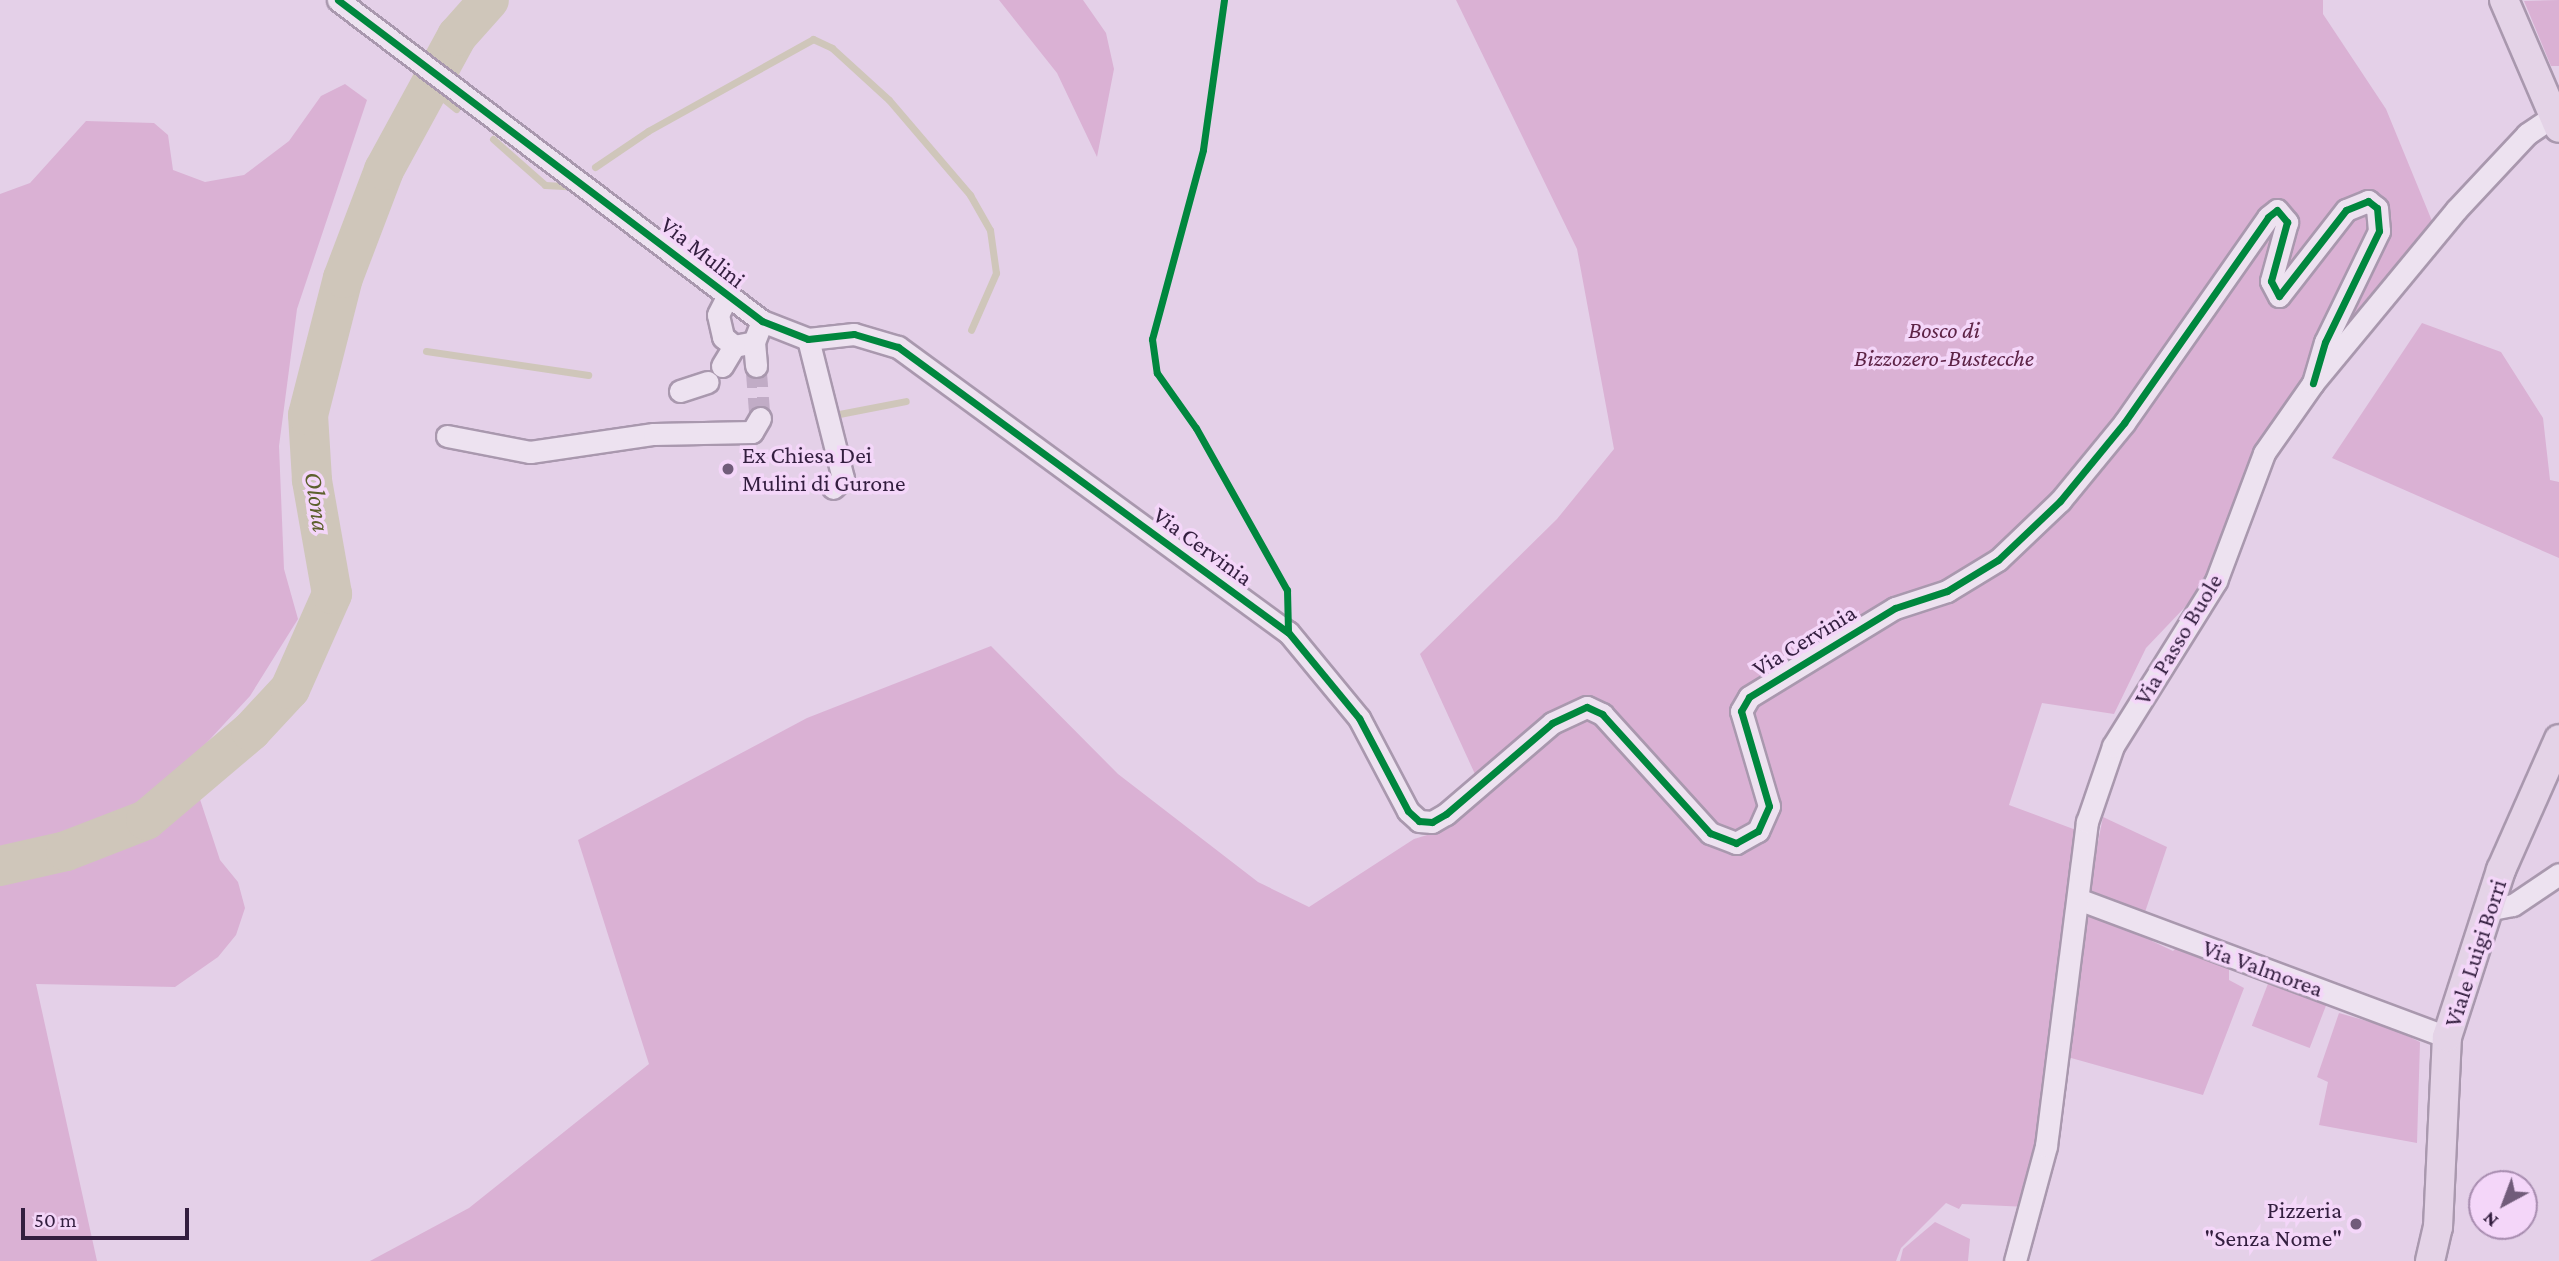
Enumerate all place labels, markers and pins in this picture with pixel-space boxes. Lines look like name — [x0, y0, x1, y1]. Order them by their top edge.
place label: Ex Chiesa Dei Mulini di Gurone — [742, 441, 906, 497]
marker: Ex Chiesa Dei Mulini di Gurone — [720, 461, 736, 477]
place label: Pizzeria "Senza Nome" — [2205, 1196, 2342, 1252]
marker: Pizzeria "Senza Nome" — [2348, 1216, 2364, 1232]

